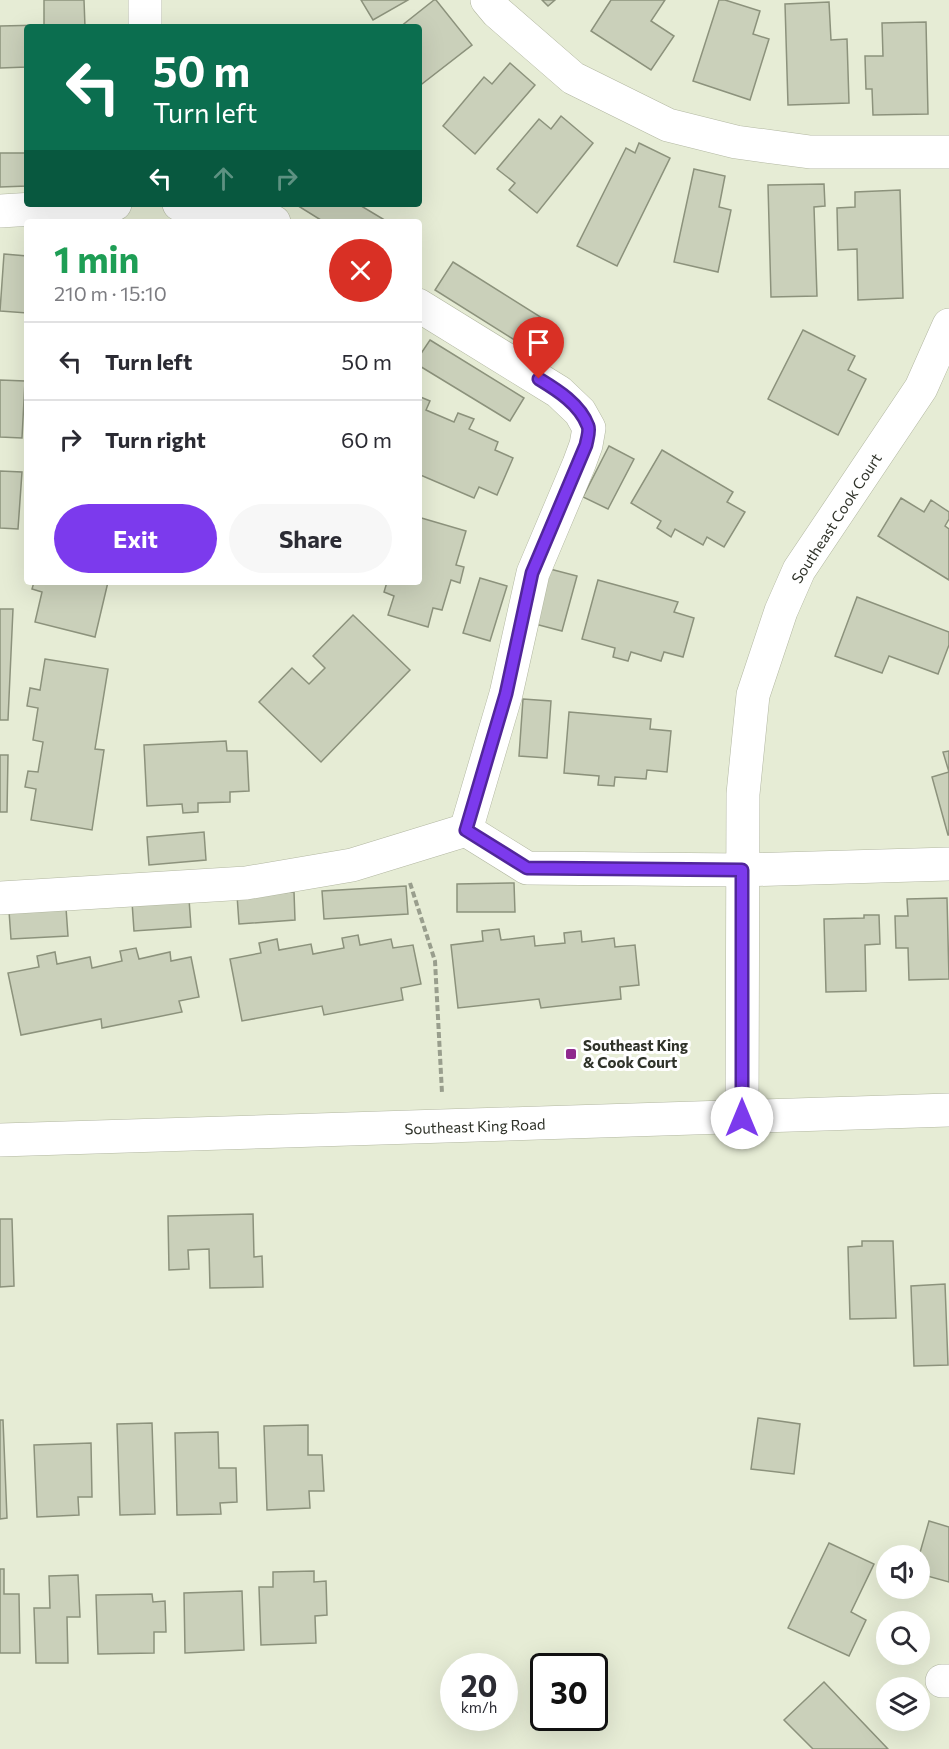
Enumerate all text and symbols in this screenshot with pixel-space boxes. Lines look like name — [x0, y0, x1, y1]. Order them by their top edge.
text: 50 m — [153, 44, 250, 96]
icon: left — [54, 48, 132, 126]
text: Turn left — [153, 96, 257, 129]
icon: left — [144, 162, 177, 195]
icon: ahead — [207, 162, 240, 195]
icon: right — [270, 162, 303, 195]
text: 1 min — [54, 236, 139, 280]
button: close — [329, 239, 392, 302]
text: 210 m · 15:10 — [54, 281, 167, 305]
pin — [513, 317, 564, 379]
icon: arrive — [522, 326, 555, 359]
icon: left — [54, 345, 87, 378]
text: Turn left — [105, 348, 192, 375]
text: 50 m — [342, 348, 392, 375]
icon: right — [54, 423, 87, 456]
text: Turn right — [105, 426, 206, 453]
text: 60 m — [341, 426, 392, 453]
street label: Southeast Cook Court — [787, 450, 885, 586]
button: Exit — [54, 504, 217, 573]
button: Share — [229, 504, 392, 573]
place label: Southeast King & Cook Court — [583, 1036, 688, 1071]
marker: Southeast King & Cook Court — [564, 1047, 578, 1061]
position arrow — [710, 1086, 774, 1150]
street label: Southeast King Road — [404, 1115, 546, 1137]
map controls — [876, 1545, 930, 1731]
button: sound — [876, 1545, 930, 1599]
button: search — [876, 1611, 930, 1665]
speed limit sign: 30 — [530, 1653, 608, 1731]
text: 20 — [461, 1666, 497, 1703]
button: layers — [876, 1677, 930, 1731]
text: km/h — [461, 1698, 497, 1716]

